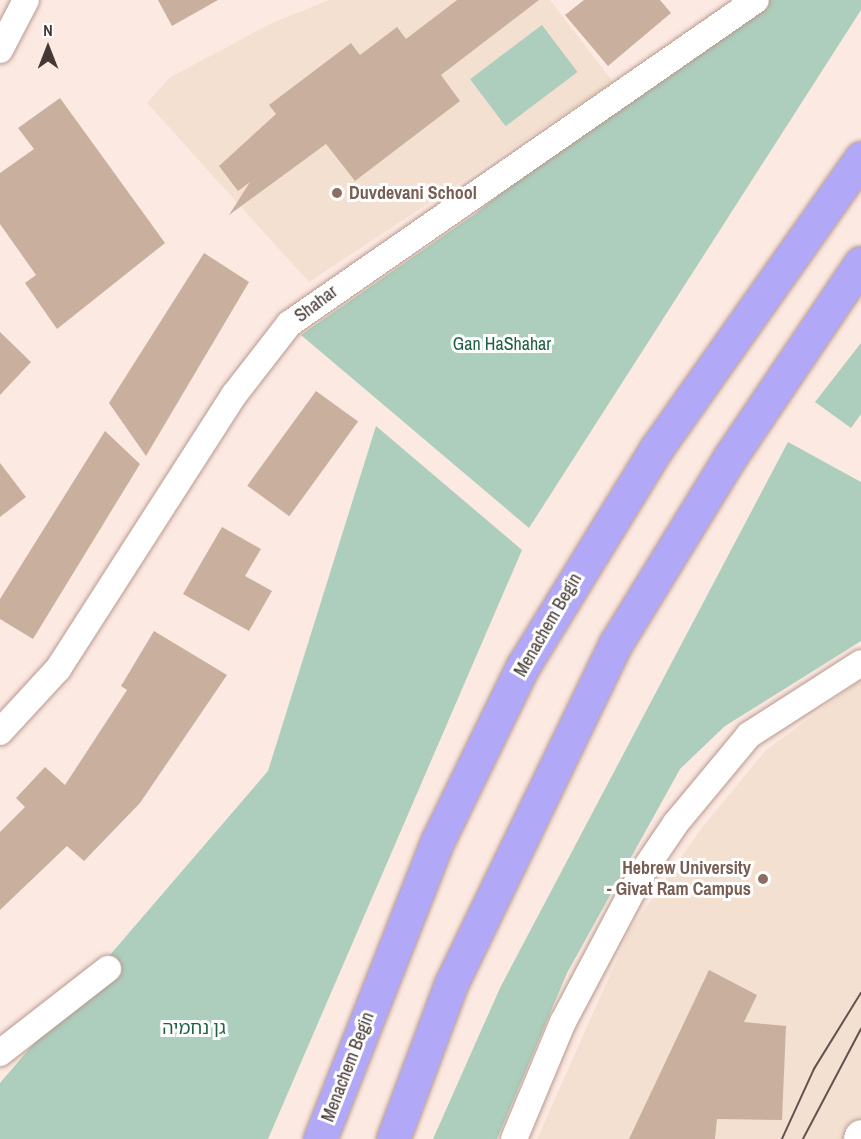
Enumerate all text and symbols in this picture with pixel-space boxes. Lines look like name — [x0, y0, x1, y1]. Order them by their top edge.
north arrow — [18, 18, 78, 78]
text: N — [43, 19, 53, 41]
place label: Duvdevani School — [349, 182, 477, 204]
marker: Duvdevani School — [330, 186, 344, 200]
street label: Shahar — [290, 281, 342, 327]
park label: Gan HaShahar — [453, 333, 551, 355]
street label: Menachem Begin — [510, 570, 586, 680]
place label: Hebrew University - Givat Ram Campus — [607, 858, 751, 900]
marker: Hebrew University - Givat Ram Campus — [756, 872, 770, 886]
street label: Menachem Begin — [317, 1009, 379, 1125]
park label: גן נחמיה — [162, 1017, 226, 1039]

